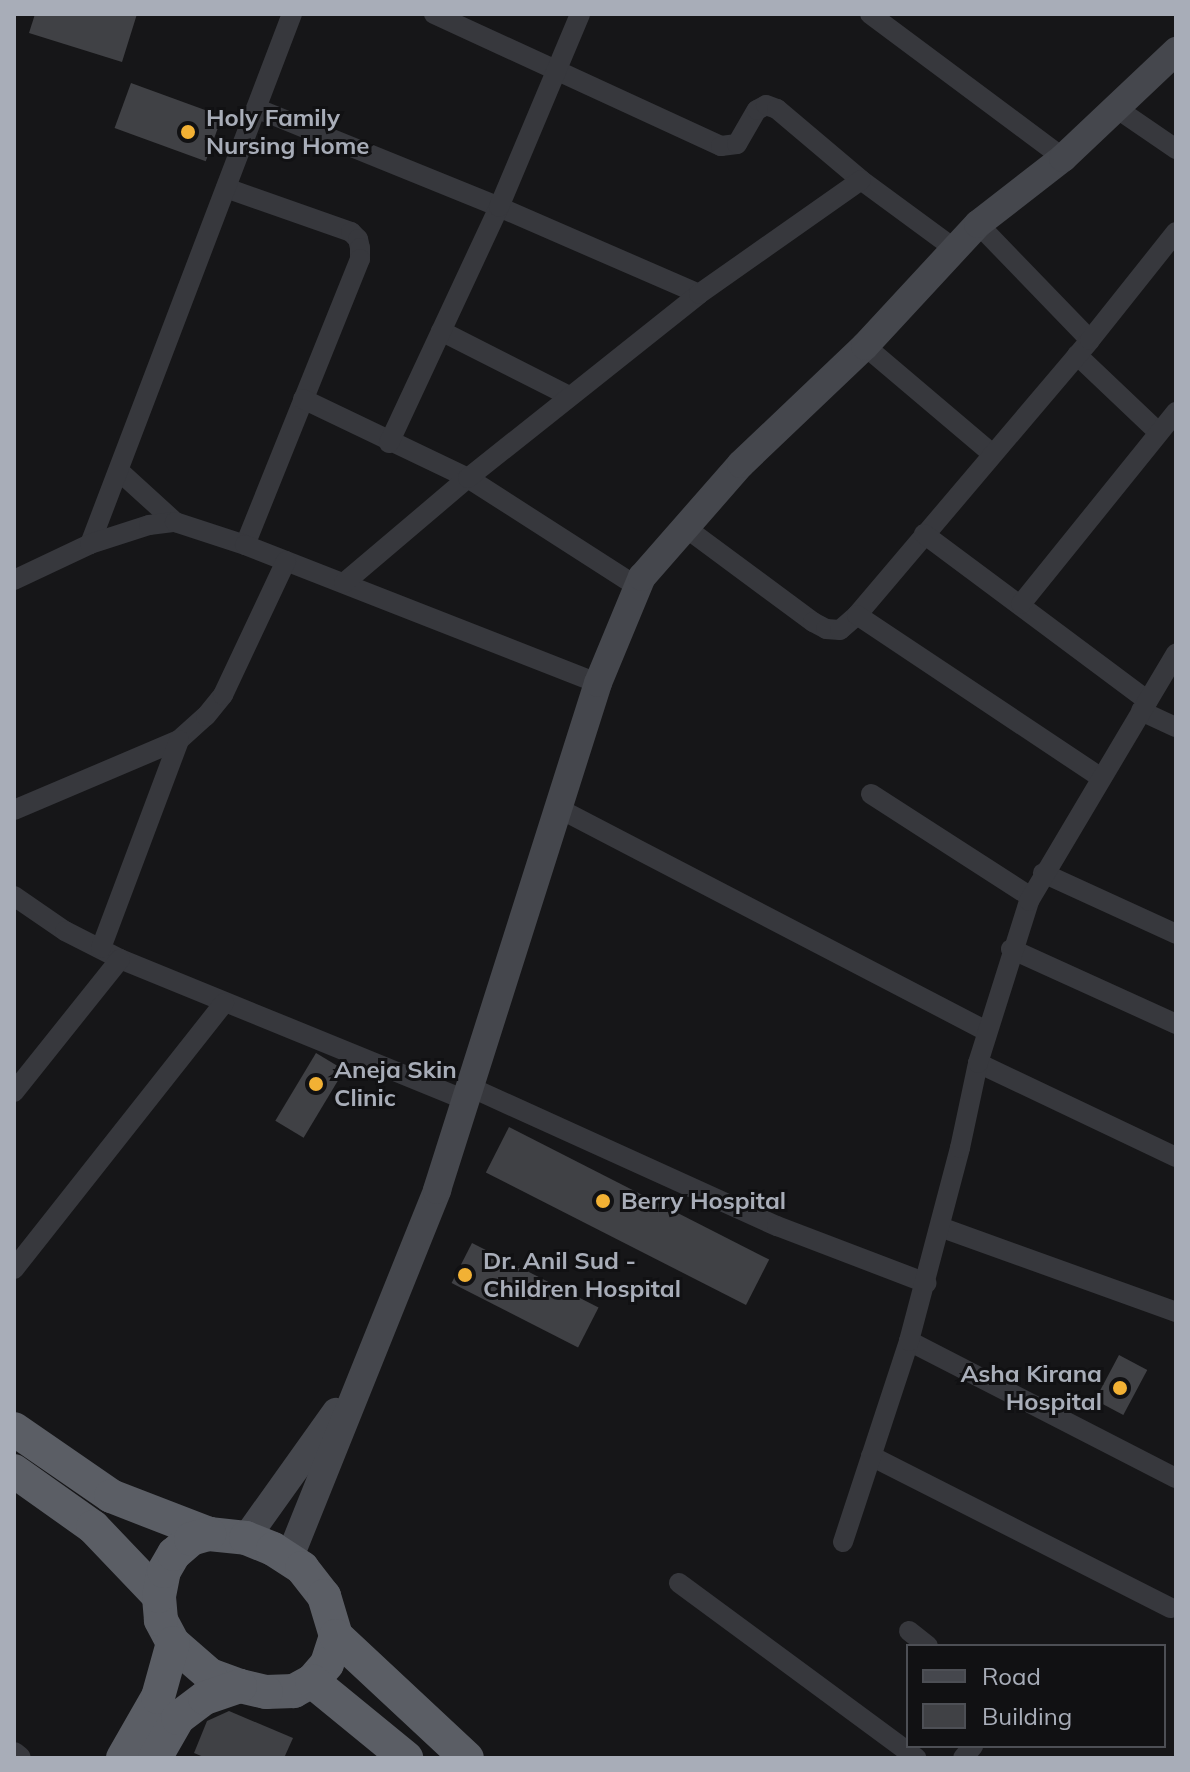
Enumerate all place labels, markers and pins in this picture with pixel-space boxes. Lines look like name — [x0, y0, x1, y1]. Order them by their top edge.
place label: Holy Family Nursing Home — [206, 104, 370, 160]
marker: Holy Family Nursing Home — [177, 121, 199, 143]
place label: Aneja Skin Clinic — [334, 1056, 457, 1112]
marker: Aneja Skin Clinic — [305, 1073, 327, 1095]
place label: Berry Hospital — [621, 1187, 786, 1215]
marker: Berry Hospital — [592, 1190, 614, 1212]
place label: Dr. Anil Sud - Children Hospital — [483, 1247, 681, 1303]
marker: Dr. Anil Sud - Children Hospital — [454, 1264, 476, 1286]
place label: Asha Kirana Hospital — [960, 1360, 1102, 1416]
marker: Asha Kirana Hospital — [1109, 1377, 1131, 1399]

